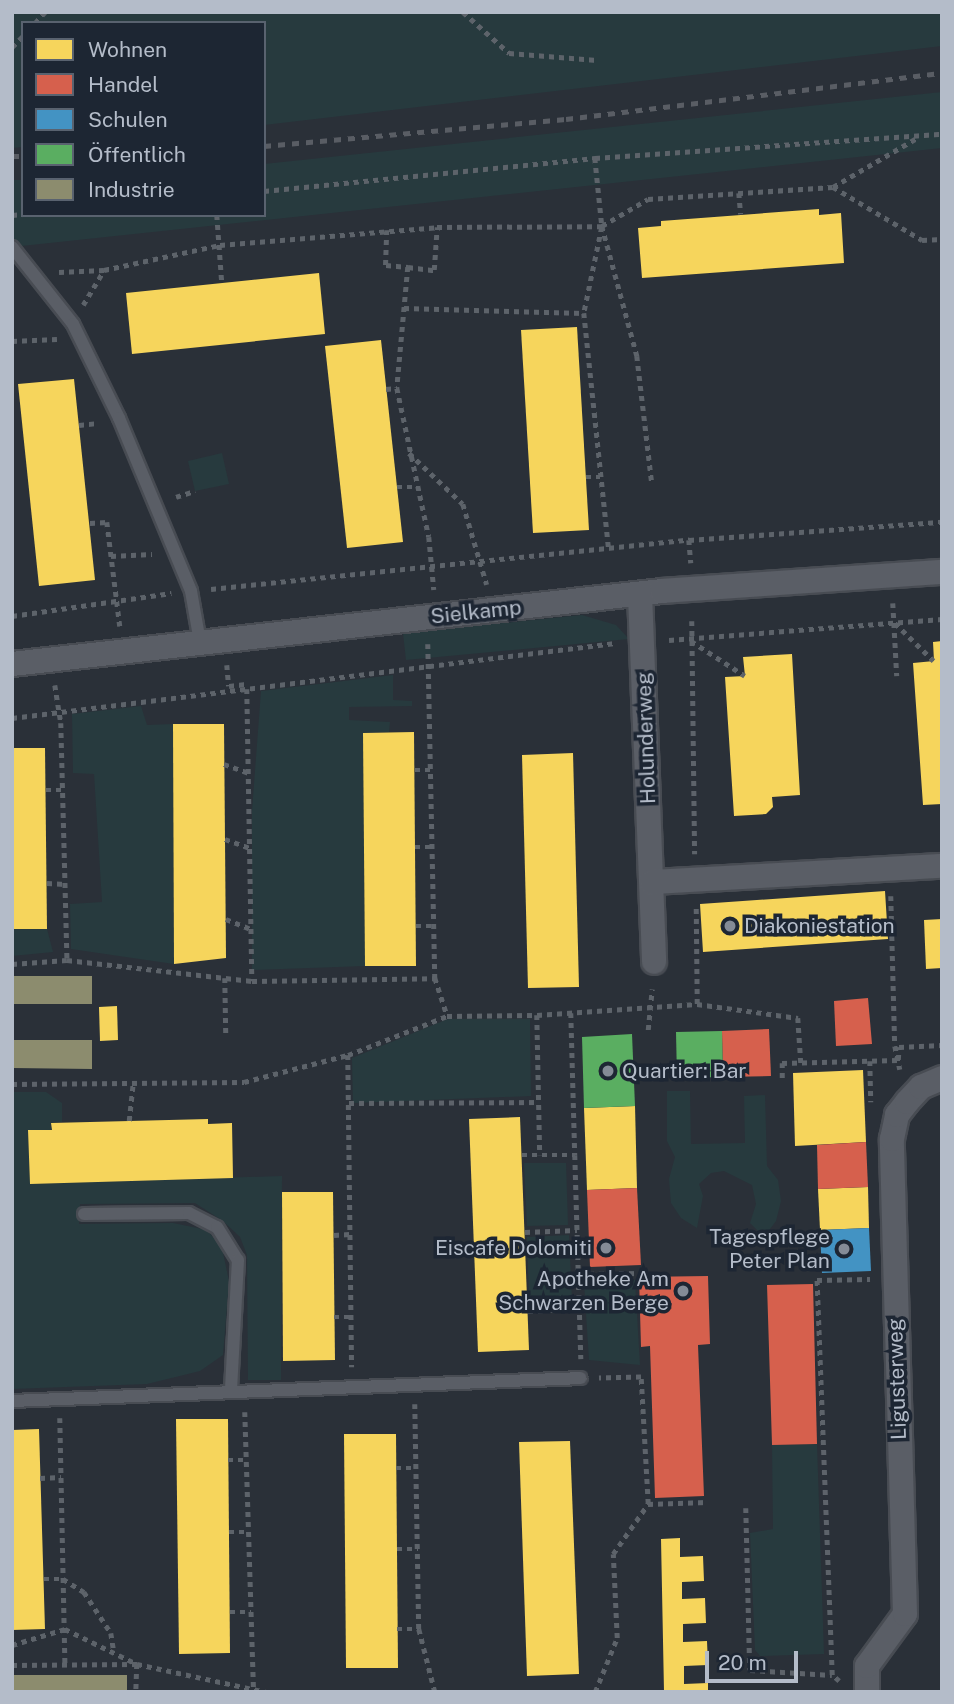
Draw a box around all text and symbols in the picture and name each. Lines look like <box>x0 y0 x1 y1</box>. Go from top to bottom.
legend <box>21 21 266 217</box>
text: Wohnen <box>88 37 167 62</box>
text: Handel <box>88 72 159 97</box>
text: Schulen <box>88 107 168 132</box>
text: Öffentlich <box>88 142 186 167</box>
text: Industrie <box>88 177 175 202</box>
street label: Sielkamp <box>429 595 523 629</box>
street label: Holunderweg <box>631 671 661 805</box>
place label: Diakoniestation <box>744 913 895 939</box>
marker: Diakoniestation <box>722 918 738 934</box>
place label: Quartier: Bar <box>622 1058 747 1084</box>
marker: Quartier: Bar <box>600 1063 616 1079</box>
place label: Tagespflege Peter Plan <box>709 1224 830 1274</box>
place label: Eiscafe Dolomiti <box>435 1235 592 1261</box>
marker: Eiscafe Dolomiti <box>598 1240 614 1256</box>
marker: Tagespflege Peter Plan <box>836 1241 852 1257</box>
place label: Apotheke Am Schwarzen Berge <box>498 1266 669 1316</box>
marker: Apotheke Am Schwarzen Berge <box>675 1283 691 1299</box>
street label: Ligusterweg <box>882 1318 912 1440</box>
scale bar <box>709 1638 802 1682</box>
text: 20 m <box>718 1650 767 1675</box>

